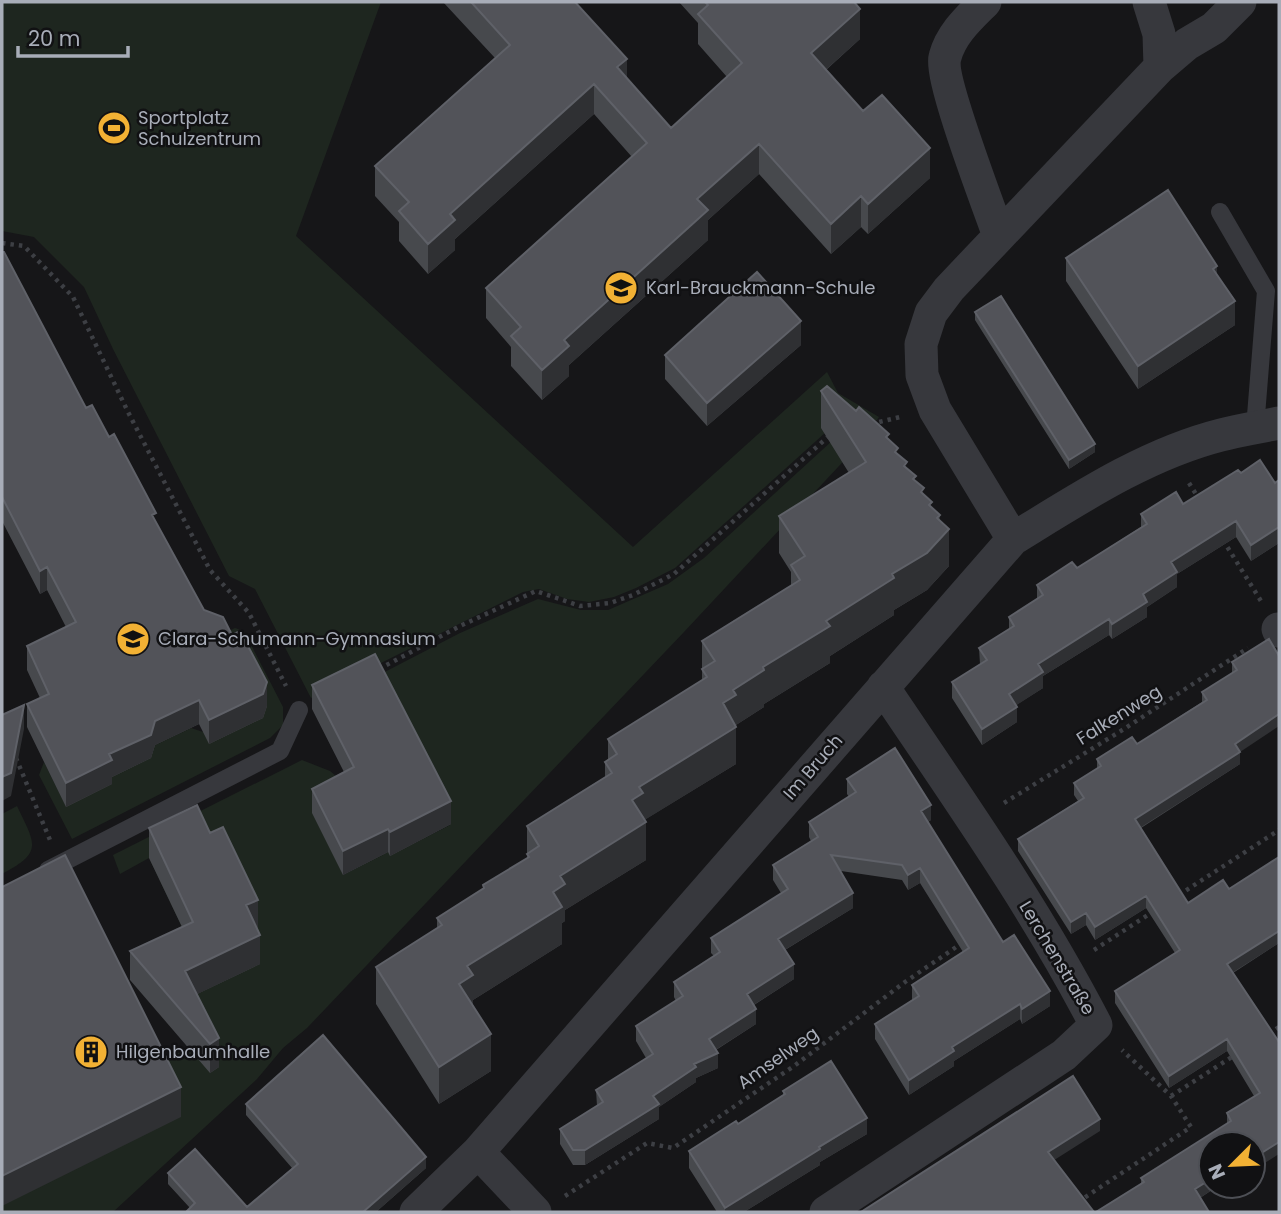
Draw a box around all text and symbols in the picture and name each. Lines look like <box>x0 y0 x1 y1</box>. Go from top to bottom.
scale bar <box>18 14 128 58</box>
text: 20 m <box>28 24 81 53</box>
place label: Sportplatz Schulzentrum <box>138 105 261 151</box>
sports icon: Sportplatz Schulzentrum <box>95 109 133 147</box>
school or university icon: Karl-Brauckmann-Schule <box>602 269 640 307</box>
place label: Karl-Brauckmann-Schule <box>646 275 875 300</box>
school or university icon: Clara-Schumann-Gymnasium <box>114 620 152 658</box>
place label: Clara-Schumann-Gymnasium <box>158 626 436 651</box>
street label: Falkenweg <box>1072 679 1166 751</box>
street label: Im Bruch <box>777 728 848 805</box>
street label: Lerchenstraße <box>1013 896 1101 1019</box>
street label: Amselweg <box>732 1020 823 1095</box>
building icon: Hilgenbaumhalle <box>72 1033 110 1071</box>
place label: Hilgenbaumhalle <box>116 1039 270 1064</box>
north arrow <box>1197 1130 1267 1200</box>
text: N <box>1202 1160 1232 1184</box>

